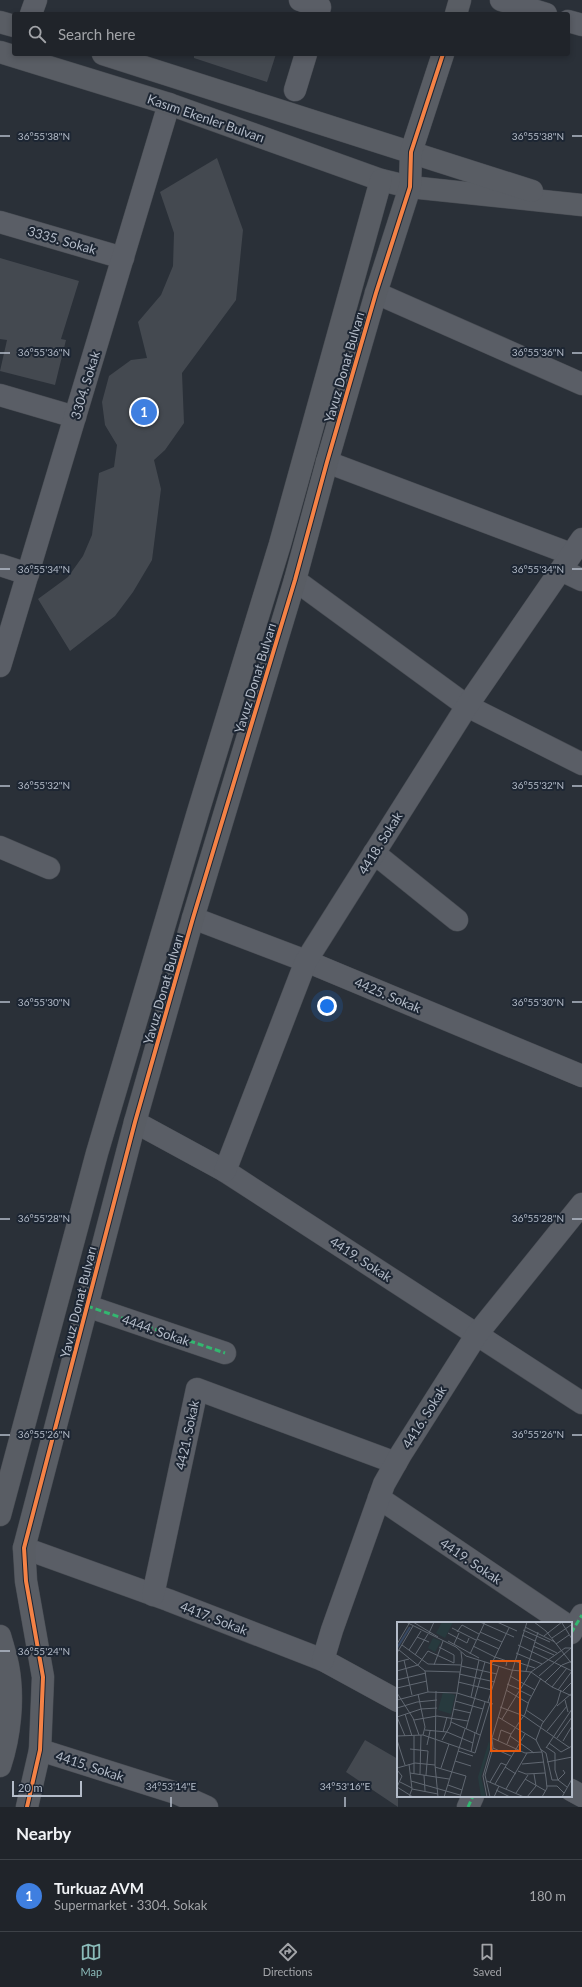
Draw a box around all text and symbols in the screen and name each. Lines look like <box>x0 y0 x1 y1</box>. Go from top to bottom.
search box <box>12 12 570 56</box>
icon: search <box>26 23 48 45</box>
text: Search here <box>58 25 135 43</box>
street label: Kasım Ekenler Bulvarı <box>145 90 267 146</box>
text: 36°55'38"N <box>18 130 70 142</box>
text: 36°55'38"N <box>512 130 564 142</box>
street label: 3335. Sokak <box>26 223 99 258</box>
street label: Yavuz Donat Bulvarı <box>321 310 367 424</box>
text: 36°55'36"N <box>18 346 70 358</box>
text: 36°55'36"N <box>512 346 564 358</box>
street label: 3304. Sokak <box>67 349 103 421</box>
pin: 1 <box>131 397 157 427</box>
text: 36°55'34"N <box>18 563 70 575</box>
text: 36°55'34"N <box>512 563 564 575</box>
street label: Yavuz Donat Bulvarı <box>231 621 279 735</box>
text: 36°55'32"N <box>18 779 70 791</box>
text: 36°55'32"N <box>512 779 564 791</box>
street label: 4418. Sokak <box>355 808 406 877</box>
street label: Yavuz Donat Bulvarı <box>140 932 186 1046</box>
street label: 4425. Sokak <box>352 974 424 1016</box>
text: 36°55'30"N <box>18 996 70 1008</box>
your location <box>317 996 337 1016</box>
text: 36°55'30"N <box>512 996 564 1008</box>
text: 36°55'28"N <box>18 1212 70 1224</box>
text: 36°55'28"N <box>512 1212 564 1224</box>
street label: 4419. Sokak <box>327 1233 395 1285</box>
street label: Yavuz Donat Bulvarı <box>56 1245 100 1359</box>
street label: 4444. Sokak <box>120 1311 192 1349</box>
street label: 4416. Sokak <box>399 1382 450 1451</box>
street label: 4421. Sokak <box>172 1398 202 1471</box>
text: 36°55'26"N <box>18 1428 70 1440</box>
text: 36°55'26"N <box>512 1428 564 1440</box>
street label: 4419. Sokak <box>437 1535 505 1588</box>
street label: 4417. Sokak <box>178 1598 250 1638</box>
inset map <box>397 1622 572 1797</box>
text: 36°55'24"N <box>18 1645 70 1657</box>
street label: 4415. Sokak <box>54 1747 126 1785</box>
scale bar <box>12 1779 82 1798</box>
text: 34°53'14"E <box>146 1780 196 1792</box>
text: 34°53'16"E <box>320 1780 370 1792</box>
text: 20 m <box>18 1781 43 1794</box>
text: Nearby <box>16 1823 71 1844</box>
text: Turkuaz AVM <box>54 1879 144 1897</box>
text: 1 <box>25 1888 33 1904</box>
text: 180 m <box>529 1888 566 1904</box>
text: Supermarket · 3304. Sokak <box>54 1897 207 1913</box>
tab: Map <box>80 1941 102 1978</box>
tab: Directions <box>263 1941 312 1978</box>
tab: Saved <box>473 1941 502 1978</box>

